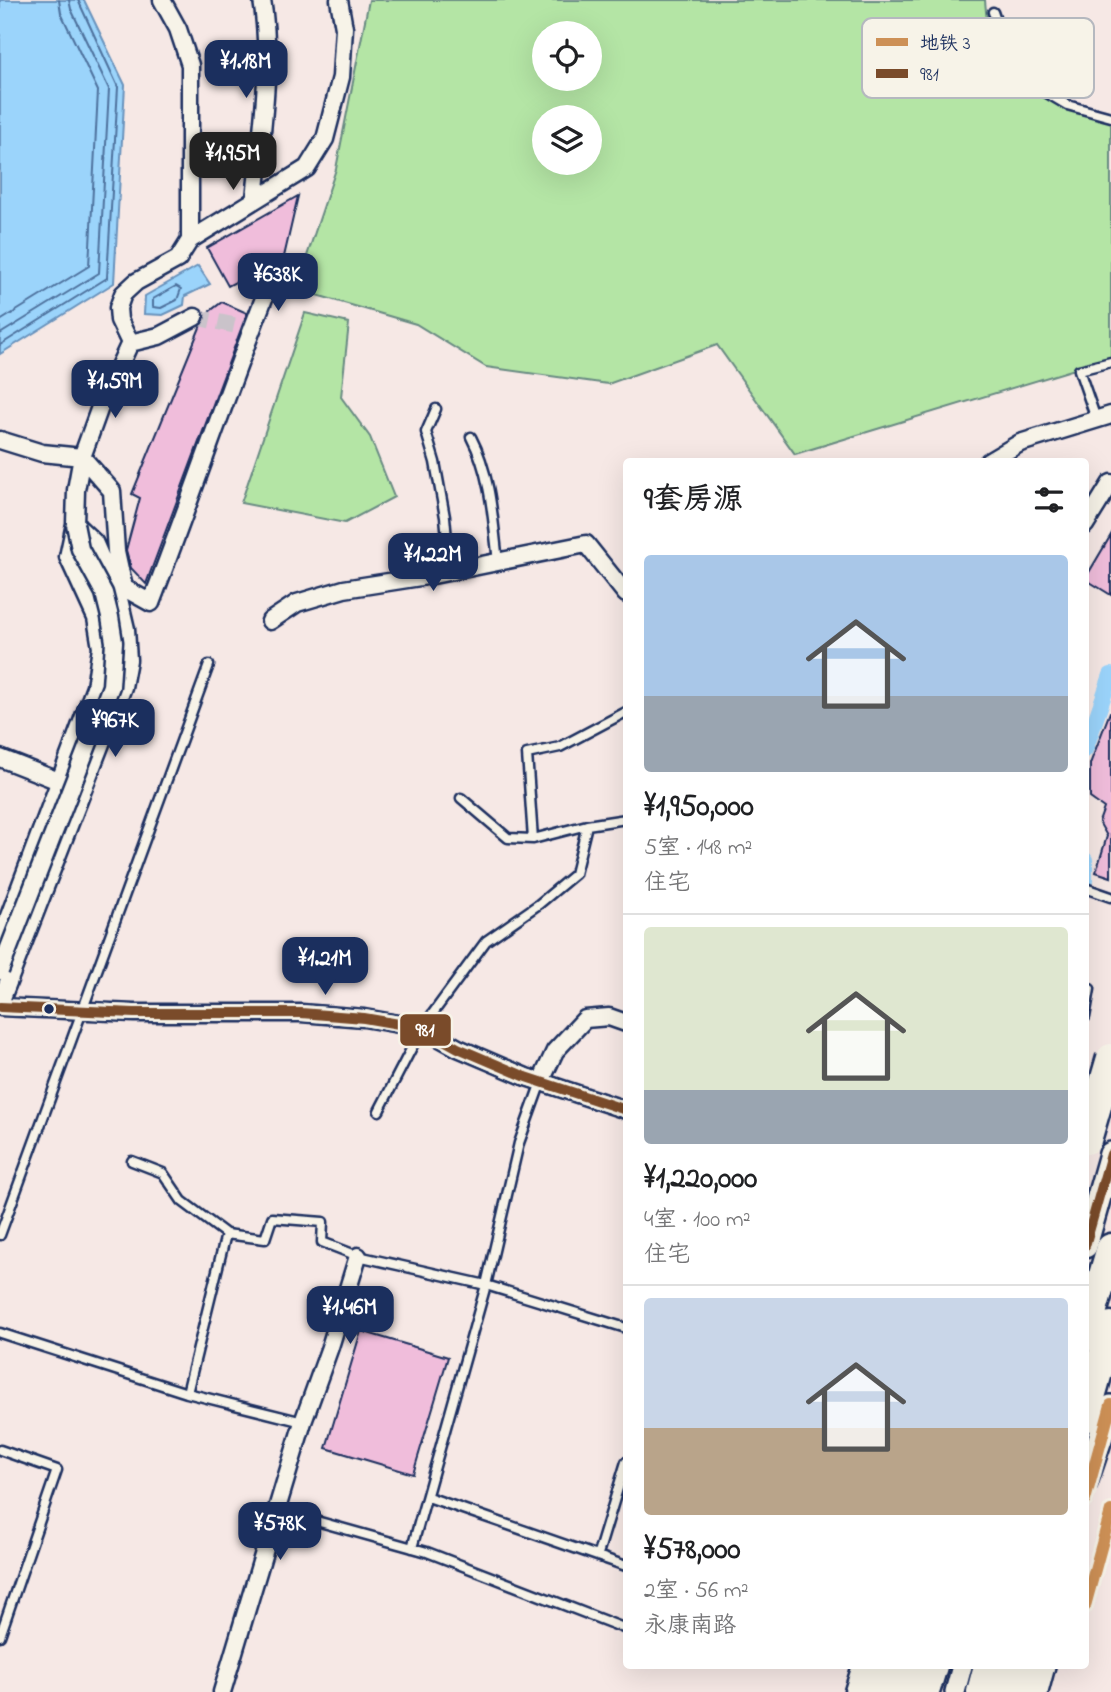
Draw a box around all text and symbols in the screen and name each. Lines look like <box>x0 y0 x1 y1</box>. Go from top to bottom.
legend <box>862 18 1094 98</box>
map controls <box>532 21 602 175</box>
button: locate <box>532 21 602 91</box>
text: 地铁 3 <box>920 31 971 58</box>
pin: ¥1.18M <box>189 41 303 100</box>
text: ¥1.18M <box>221 46 271 79</box>
text: 981 <box>920 62 939 89</box>
button: layers <box>532 105 602 175</box>
pin: ¥1.95M <box>176 132 290 192</box>
text: ¥1.95M <box>205 138 261 171</box>
pin: ¥638K <box>229 254 327 313</box>
text: ¥638K <box>254 259 302 292</box>
pin: ¥1.59M <box>58 360 172 420</box>
text: ¥1.59M <box>87 366 143 399</box>
text: 9套房源 <box>644 479 743 523</box>
icon: filters <box>1030 481 1068 519</box>
pin: ¥1.22M <box>376 534 490 593</box>
text: ¥1.22M <box>404 539 462 572</box>
icon: home <box>793 601 919 727</box>
pin: ¥967K <box>66 700 164 759</box>
text: ¥967K <box>92 705 138 738</box>
text: ¥1,950,000 <box>644 786 754 830</box>
text: 5室 · 148 m² <box>644 832 752 865</box>
text: 住宅 <box>644 867 690 900</box>
pin: ¥1.21M <box>268 937 382 997</box>
text: ¥1.21M <box>298 943 352 976</box>
icon: home <box>793 973 919 1099</box>
unlabelled marker <box>42 1002 56 1016</box>
line badge: 981 <box>399 1013 452 1047</box>
text: 981 <box>415 1018 434 1045</box>
text: ¥1,220,000 <box>644 1158 757 1202</box>
text: 4室 · 100 m² <box>644 1204 751 1237</box>
text: 住宅 <box>644 1239 690 1272</box>
pin: ¥1.46M <box>293 1286 407 1346</box>
text: ¥1.46M <box>323 1292 377 1325</box>
icon: home <box>793 1344 919 1470</box>
pin: ¥578K <box>231 1502 329 1562</box>
text: ¥578K <box>254 1508 306 1541</box>
text: ¥578,000 <box>644 1529 741 1573</box>
text: 2室 · 56 m² <box>644 1575 749 1608</box>
text: 永康南路 <box>644 1610 736 1643</box>

